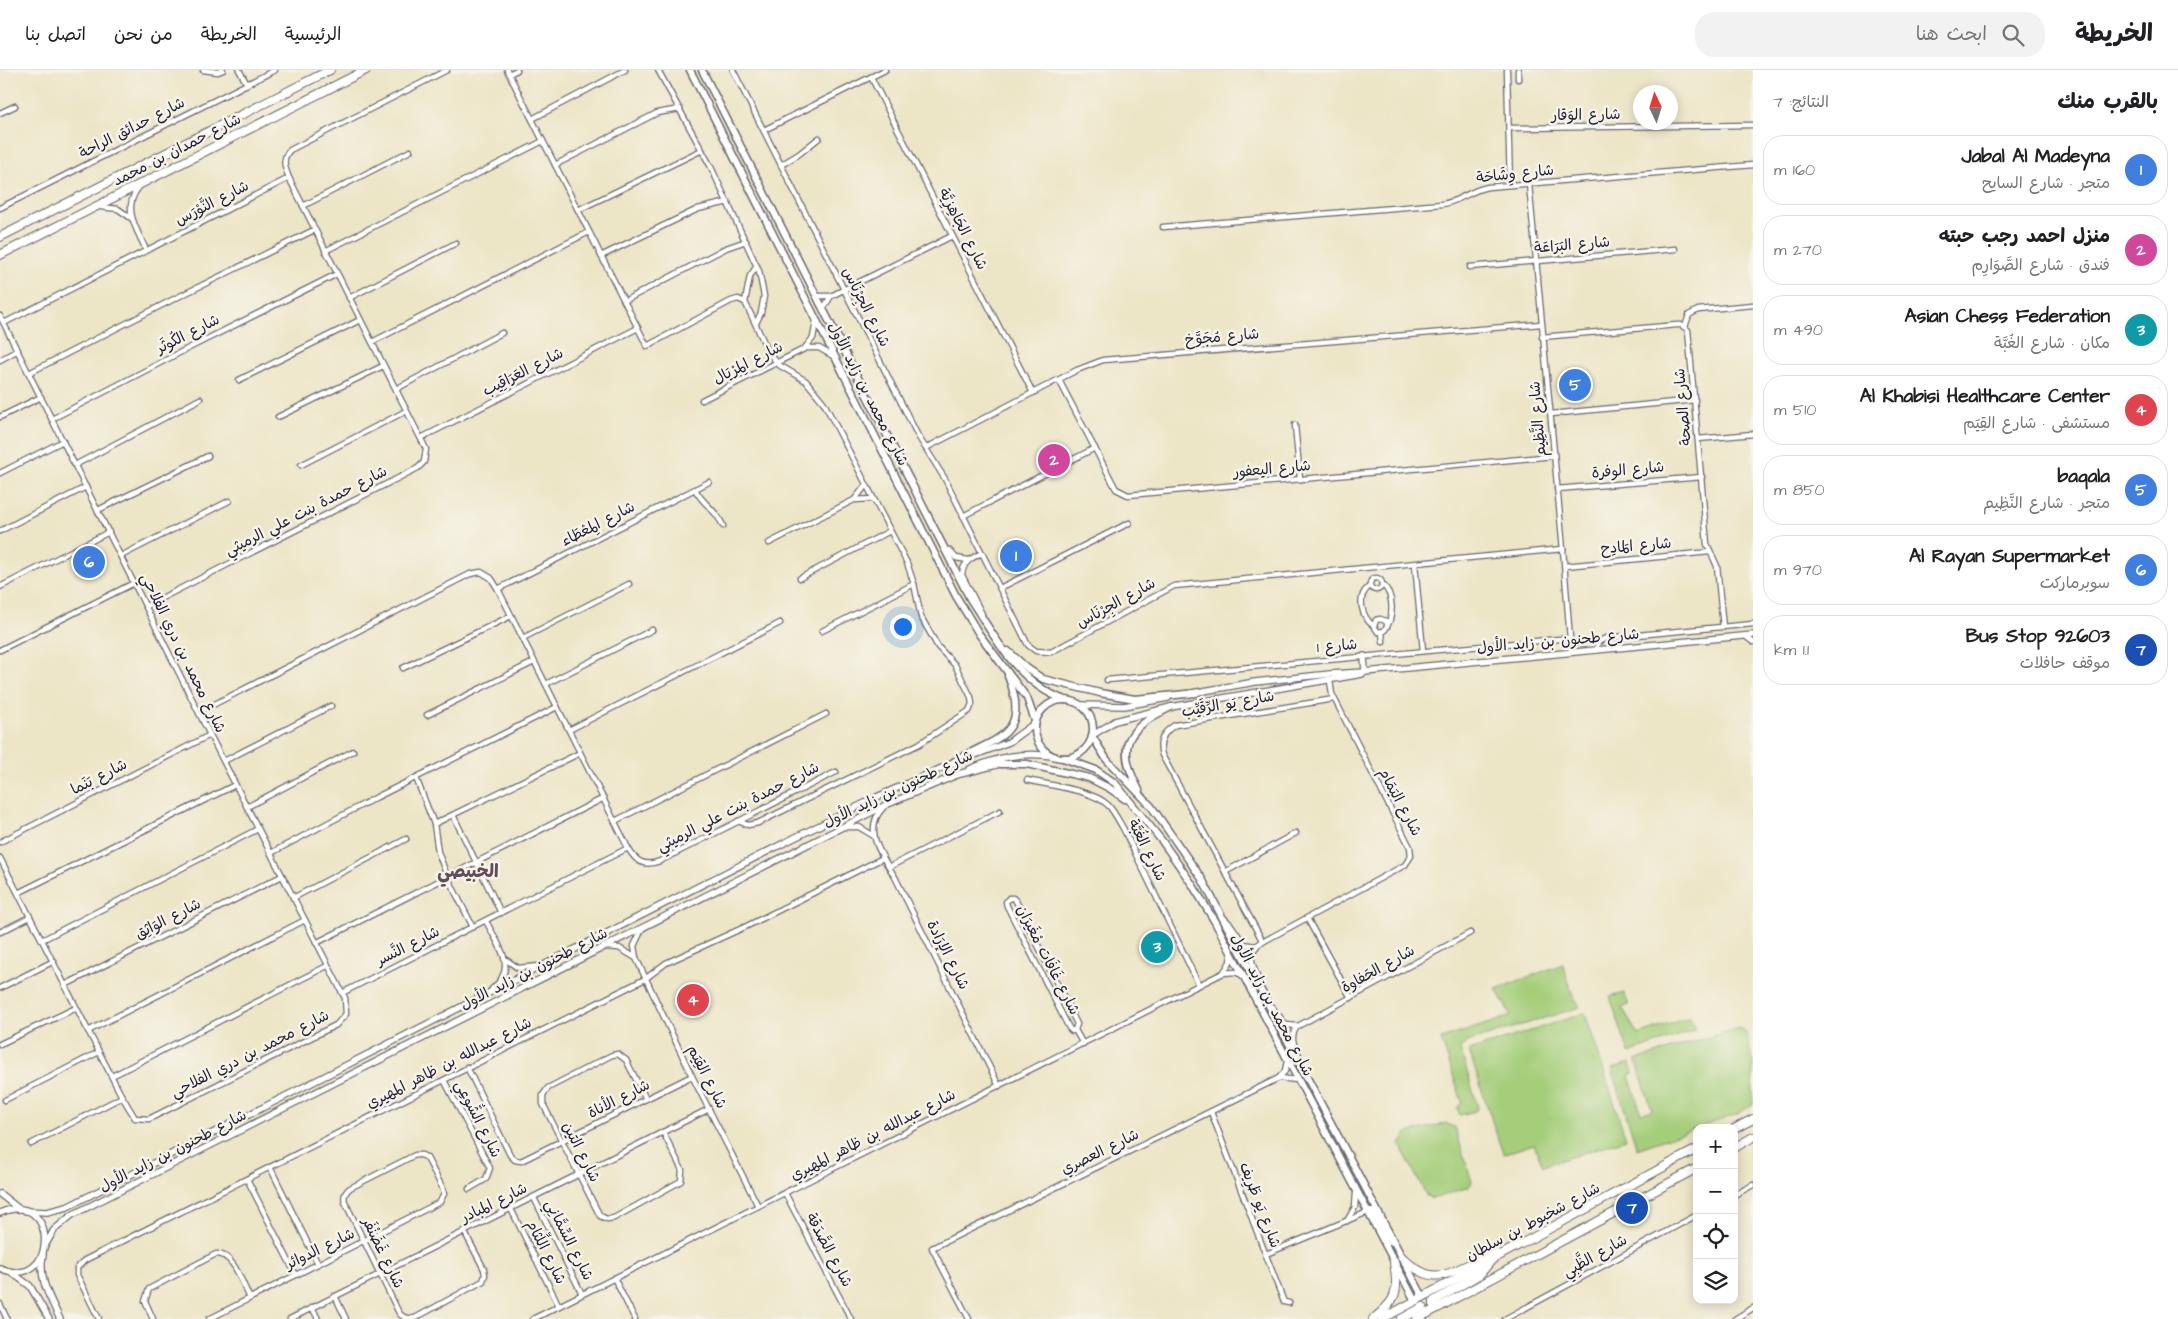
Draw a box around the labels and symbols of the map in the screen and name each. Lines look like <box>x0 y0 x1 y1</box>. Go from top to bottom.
north arrow <box>1633 85 1678 130</box>
street label: شارع حدائق الراحة <box>75 92 189 164</box>
street label: شارع الوَقار <box>1550 104 1621 126</box>
street label: شارع حمدان بن محمد <box>109 109 245 191</box>
street label: شارع وِشَاحَة <box>1475 159 1555 189</box>
street label: شارع النَّوْرَس <box>171 175 253 231</box>
street label: شارع الجَاهِزِيَّة <box>933 184 993 274</box>
street label: شارع البَرَاعَة <box>1533 231 1611 259</box>
street label: شارع الجِرْنَاس <box>836 263 895 351</box>
street label: شارع الكُوثَر <box>151 309 223 360</box>
street label: شارع محمد بن زايد الأول <box>823 318 913 470</box>
street label: شارع مُجَوَّخ <box>1184 323 1260 351</box>
street label: شارع المِرْيَال <box>709 336 787 390</box>
street label: شارع العَرَاقِيب <box>479 343 567 401</box>
pin: 5 <box>1559 366 1591 404</box>
street label: شارع الصحة <box>1669 368 1697 446</box>
street label: شارع النَّظِيم <box>1524 380 1552 458</box>
pin: 2 <box>1038 441 1070 479</box>
street label: شارع اليعفور <box>1231 455 1312 483</box>
street label: شارع الوفرة <box>1591 456 1665 484</box>
street label: شارع حمدة بنت علي الرميثي <box>221 461 392 563</box>
street label: شارع المِعْطَاء <box>557 496 639 552</box>
street label: شارع المَادِح <box>1600 532 1672 560</box>
pin: 1 <box>1000 537 1032 575</box>
pin: 6 <box>73 543 105 581</box>
street label: شارع محمد بن دري الفلاحي <box>133 570 231 737</box>
street label: شارع الجِرْنَاس <box>1073 573 1160 634</box>
your location <box>890 614 916 640</box>
street label: شارع طحنون بن زايد الأول <box>1476 623 1640 659</box>
street label: شارع 1 <box>1316 634 1358 658</box>
street label: شارع يَو الرِّقَيِّب <box>1180 686 1276 722</box>
street label: شارع طحنون بن زايد الأول <box>820 745 976 833</box>
street label: شارع بَنَما <box>67 754 131 800</box>
street label: شارع حمدة بنت علي الرميثي <box>653 757 824 859</box>
street label: شارع اليَمَام <box>1372 764 1427 840</box>
street label: شارع الغُبَّة <box>1123 815 1171 885</box>
district label: الخبيصي <box>437 859 499 887</box>
street label: شارع الوَاثِق <box>131 893 205 945</box>
street label: شارع غَافَات مْغَيرَان <box>1011 901 1085 1019</box>
street label: شارع الإرَادة <box>922 917 974 993</box>
street label: شارع النَّسر <box>371 921 443 972</box>
street label: شارع طحنون بن زايد الأول <box>457 923 611 1015</box>
pin: 3 <box>1141 928 1173 966</box>
street label: شارع محمد بن زايد الأول <box>1225 930 1319 1080</box>
street label: شارع الحَفاوة <box>1337 940 1419 998</box>
pin: 4 <box>677 981 709 1019</box>
street label: شارع محمد بن دري الفلاحي <box>167 1005 334 1105</box>
street label: شارع عبدالله بن ظاهر المهيري <box>363 1012 535 1114</box>
street label: شارع القِيَم <box>681 1042 732 1113</box>
street label: شارع الأناة <box>584 1074 654 1124</box>
street label: شارع الشُّوعِي <box>448 1075 509 1162</box>
street label: شارع عبدالله بن ظاهر المهيري <box>787 1084 959 1186</box>
street label: شارع طحنون بن زايد الأول <box>96 1105 250 1197</box>
street label: شارع التين <box>557 1118 605 1186</box>
street label: شارع العصري <box>1057 1124 1143 1180</box>
street label: شارع يَو طَرِيف <box>1234 1159 1286 1251</box>
street label: شارع المبادر <box>456 1178 531 1229</box>
street label: شارع شخبوط بن سلطان <box>1462 1178 1604 1266</box>
pin: 7 <box>1616 1189 1648 1227</box>
street label: شارع السِّمَّانِي <box>538 1196 598 1285</box>
street label: شارع الصَّدَقة <box>801 1209 857 1291</box>
street label: شارع غَضَنْفَر <box>356 1212 409 1292</box>
street label: شارع اللِّثام <box>520 1215 573 1288</box>
street label: شارع الدوائر <box>280 1223 358 1276</box>
street label: شارع الظَّبِي <box>1558 1228 1632 1284</box>

